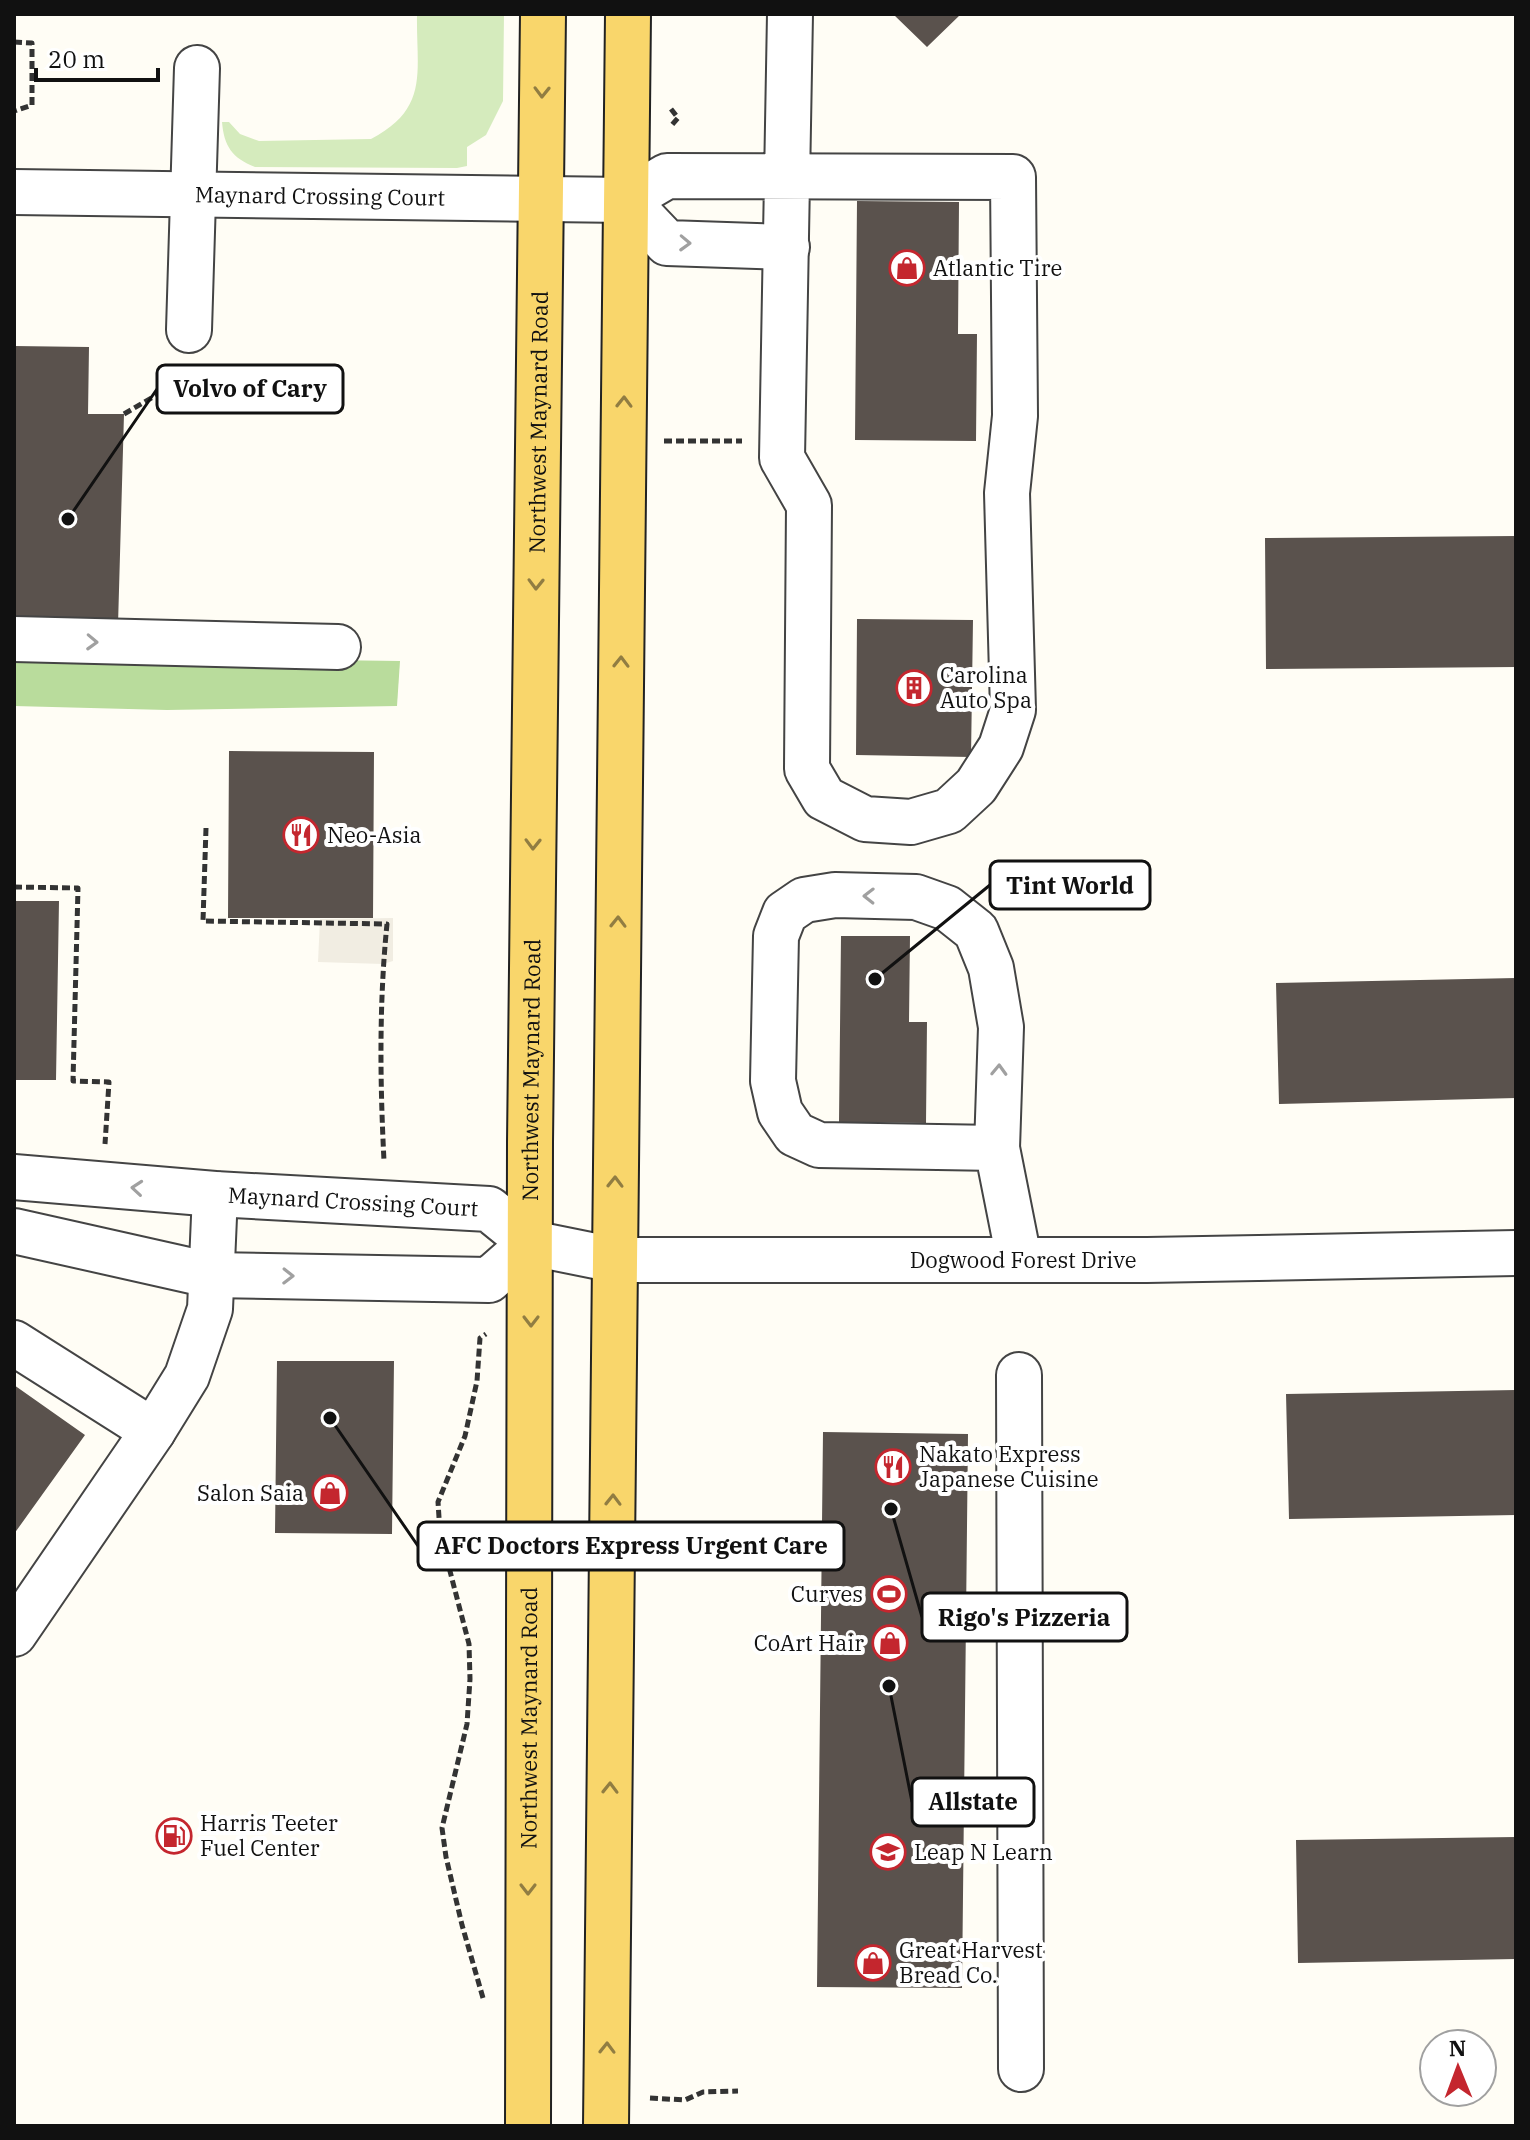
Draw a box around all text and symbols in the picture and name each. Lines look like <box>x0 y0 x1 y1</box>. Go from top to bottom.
scale bar <box>36 32 158 82</box>
text: 20 m <box>48 43 105 75</box>
one-way arrow <box>534 86 551 99</box>
street label: Maynard Crossing Court <box>195 179 446 212</box>
one-way arrow <box>679 235 692 252</box>
shop icon: Atlantic Tire <box>888 249 926 287</box>
place label: Atlantic Tire <box>933 253 1062 282</box>
street label: Northwest Maynard Road <box>522 291 554 553</box>
callout: Volvo of Cary <box>157 365 343 413</box>
text: Volvo of Cary <box>173 372 327 404</box>
one-way arrow <box>615 395 633 408</box>
one-way arrow <box>528 578 545 591</box>
one-way arrow <box>86 633 99 650</box>
one-way arrow <box>612 655 630 668</box>
place label: Carolina Auto Spa <box>940 660 1032 714</box>
building icon: Carolina Auto Spa <box>895 669 933 707</box>
restaurant icon: Neo-Asia <box>282 816 320 854</box>
place label: Neo-Asia <box>327 820 422 849</box>
one-way arrow <box>524 838 542 851</box>
callout: Tint World <box>990 861 1150 909</box>
text: Tint World <box>1006 869 1134 901</box>
one-way arrow <box>862 887 875 904</box>
one-way arrow <box>609 915 627 928</box>
street label: Northwest Maynard Road <box>515 939 546 1201</box>
one-way arrow <box>991 1063 1008 1076</box>
one-way arrow <box>606 1175 624 1188</box>
one-way arrow <box>130 1179 143 1196</box>
street label: Maynard Crossing Court <box>227 1180 479 1222</box>
street label: Dogwood Forest Drive <box>910 1245 1136 1274</box>
one-way arrow <box>282 1268 295 1285</box>
one-way arrow <box>522 1315 540 1328</box>
place label: Nakato Express Japanese Cuisine <box>919 1439 1099 1493</box>
restaurant icon: Nakato Express Japanese Cuisine <box>874 1448 912 1486</box>
shop icon: Salon Saia <box>311 1474 349 1512</box>
place label: Salon Saia <box>197 1478 304 1507</box>
one-way arrow <box>604 1493 622 1506</box>
callout: AFC Doctors Express Urgent Care <box>418 1522 844 1570</box>
text: AFC Doctors Express Urgent Care <box>434 1529 828 1561</box>
sports icon: Curves <box>870 1575 908 1613</box>
place label: Curves <box>791 1579 863 1608</box>
street label: Northwest Maynard Road <box>514 1587 543 1849</box>
callout: Rigo's Pizzeria <box>922 1593 1127 1641</box>
text: Rigo's Pizzeria <box>938 1601 1111 1633</box>
shop icon: CoArt Hair <box>871 1624 909 1662</box>
place label: CoArt Hair <box>754 1628 864 1657</box>
callout: Allstate <box>912 1778 1034 1826</box>
one-way arrow <box>601 1781 619 1794</box>
text: Allstate <box>928 1785 1018 1817</box>
place label: Harris Teeter Fuel Center <box>200 1808 338 1862</box>
fuel station icon: Harris Teeter Fuel Center <box>155 1817 193 1855</box>
school or university icon: Leap N Learn <box>869 1833 907 1871</box>
place label: Leap N Learn <box>914 1837 1053 1866</box>
one-way arrow <box>519 1883 537 1896</box>
place label: Great Harvest Bread Co. <box>899 1935 1043 1989</box>
shop icon: Great Harvest Bread Co. <box>854 1944 892 1982</box>
north arrow <box>1418 2028 1498 2108</box>
text: N <box>1449 2033 1467 2062</box>
one-way arrow <box>598 2041 616 2054</box>

